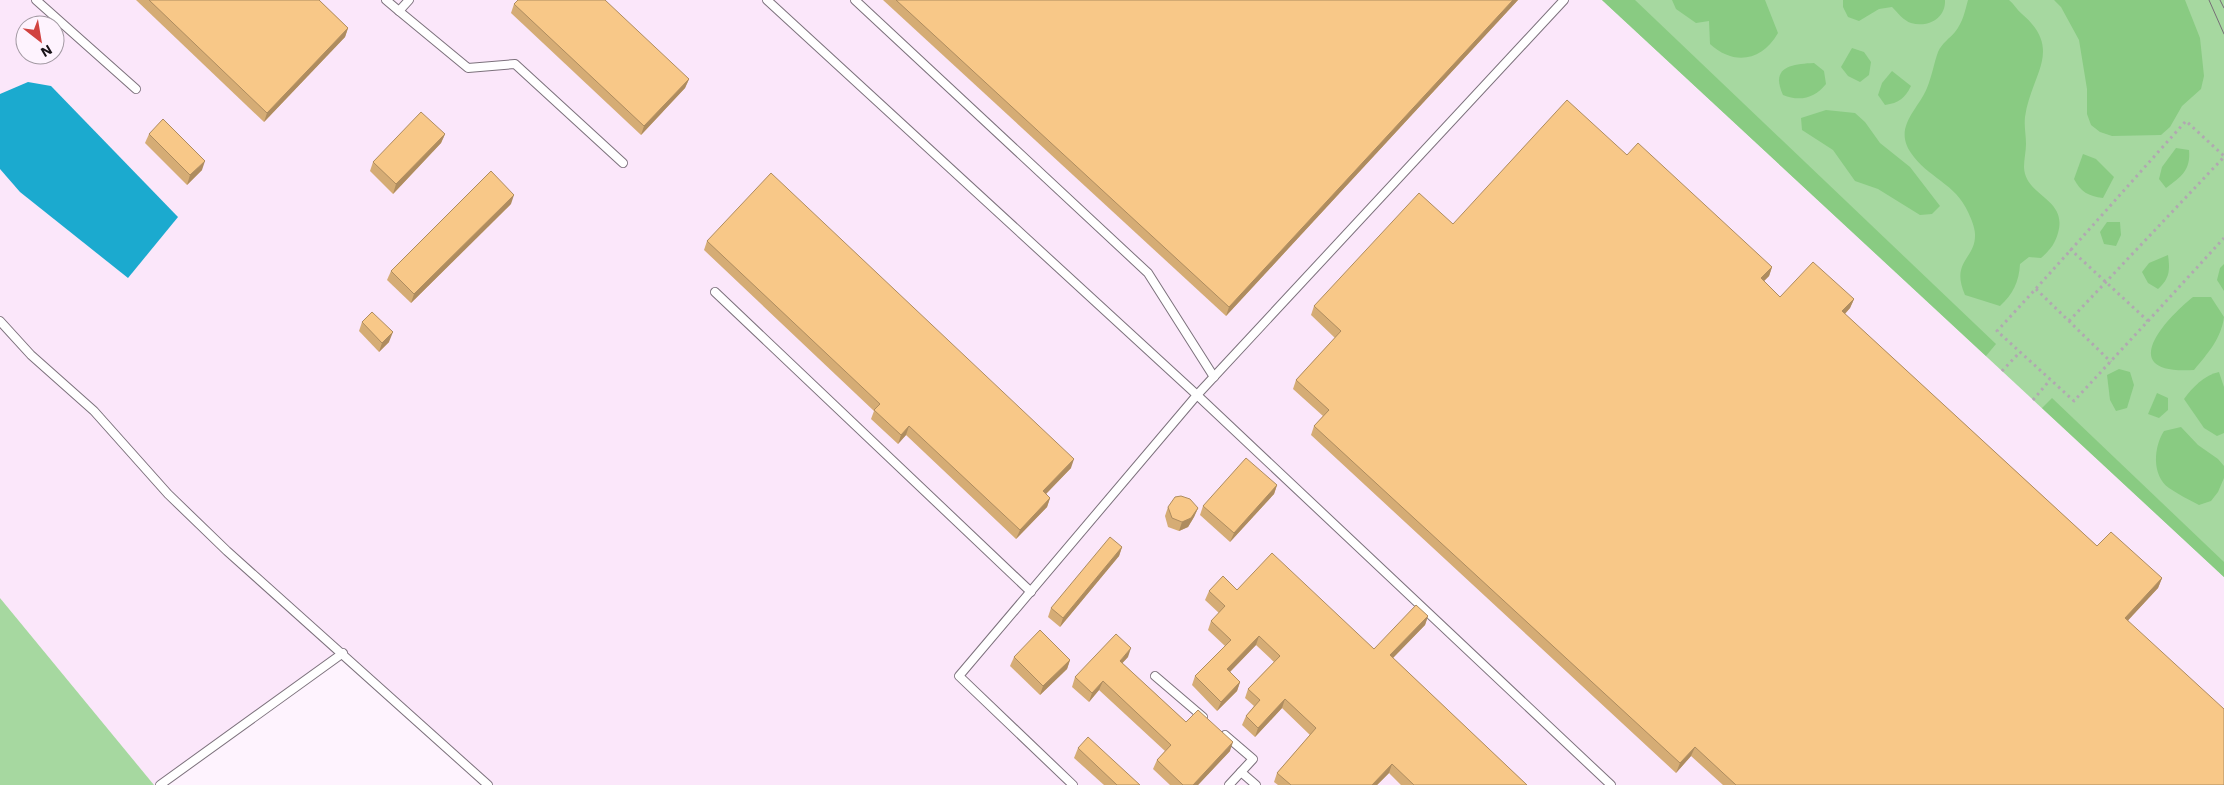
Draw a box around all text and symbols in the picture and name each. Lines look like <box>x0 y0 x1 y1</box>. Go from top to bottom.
north arrow <box>15 15 65 65</box>
text: N <box>38 42 55 61</box>

